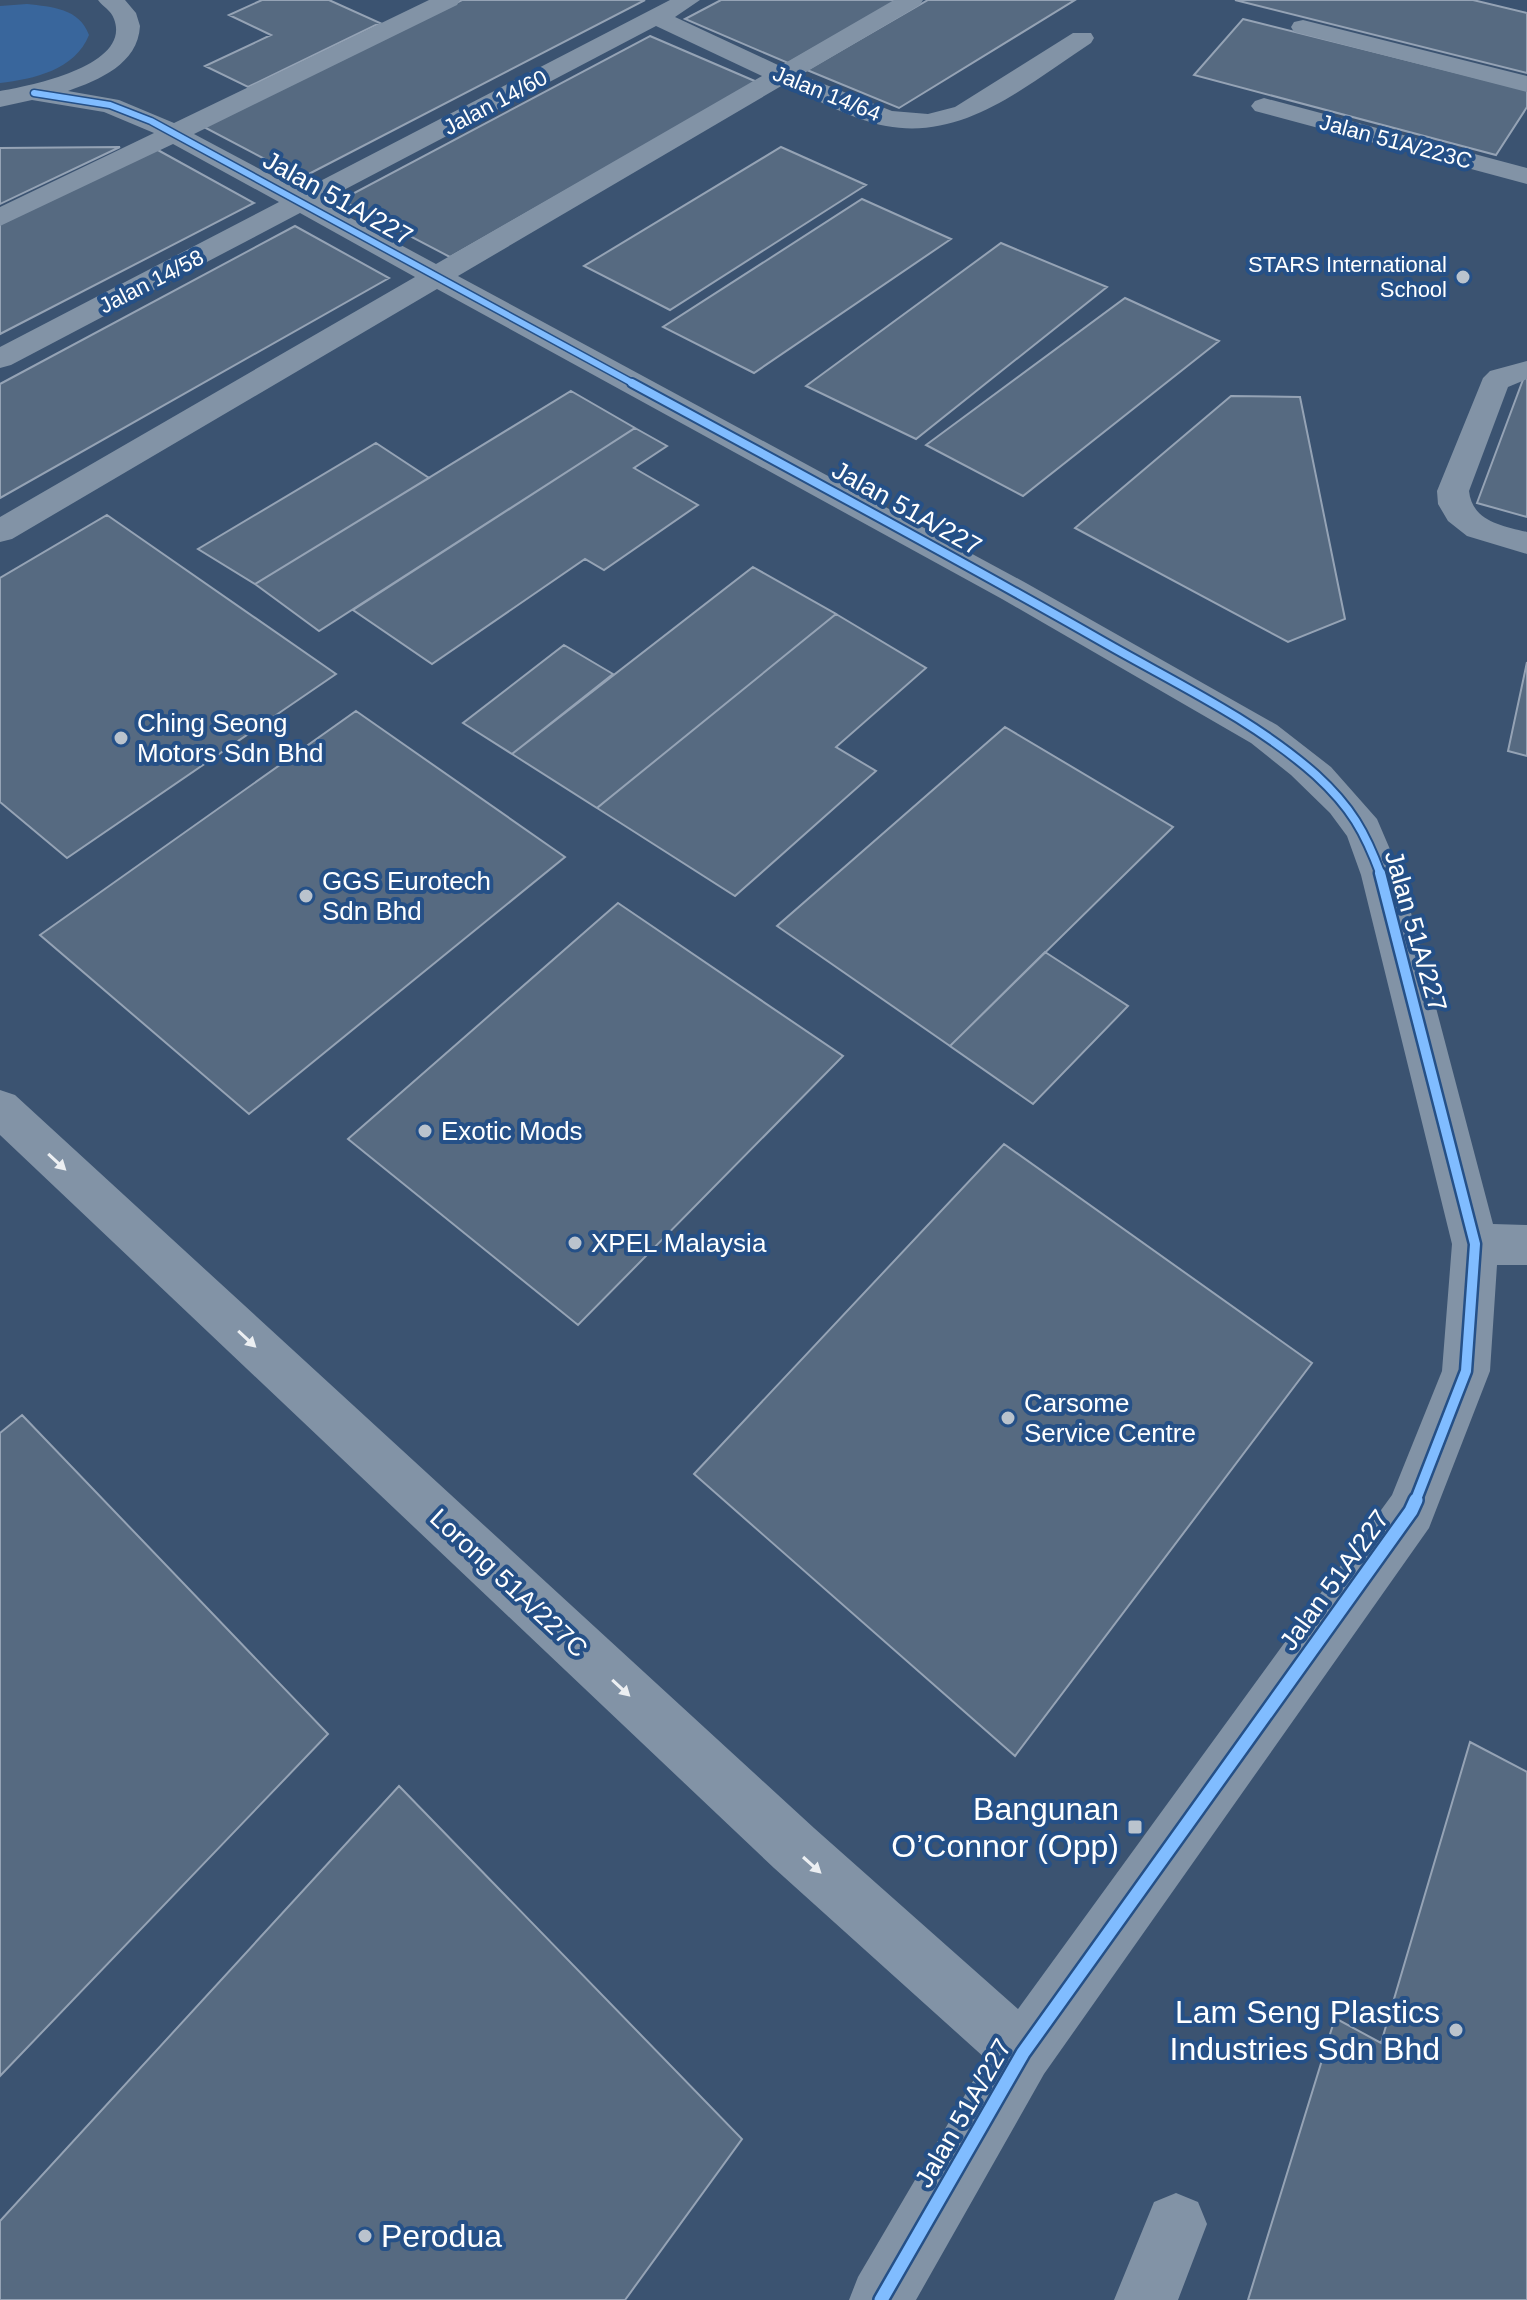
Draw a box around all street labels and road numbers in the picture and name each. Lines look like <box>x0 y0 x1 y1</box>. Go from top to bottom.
street label: Jalan 14/64 <box>769 61 884 126</box>
street label: Jalan 14/60 <box>439 65 551 140</box>
street label: Jalan 51A/223C <box>1317 109 1475 174</box>
street label: Jalan 51A/227 <box>258 145 418 251</box>
street label: Jalan 14/58 <box>95 244 208 318</box>
street label: Jalan 51A/227 <box>827 455 987 561</box>
street label: Jalan 51A/227 <box>1379 847 1453 1015</box>
street label: Lorong 51A/227C <box>424 1503 594 1663</box>
street label: Jalan 51A/227 <box>1273 1504 1395 1656</box>
street label: Jalan 51A/227 <box>908 2034 1018 2192</box>

